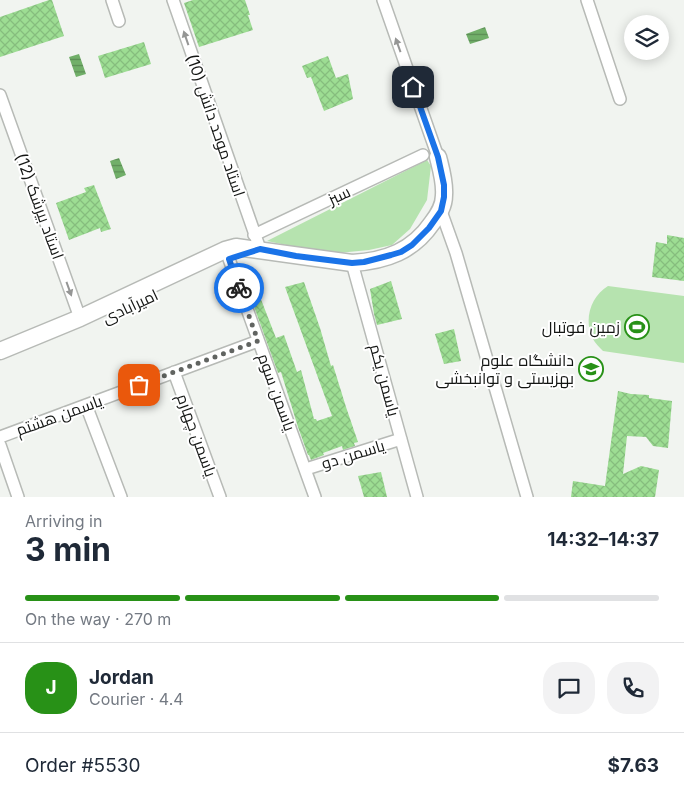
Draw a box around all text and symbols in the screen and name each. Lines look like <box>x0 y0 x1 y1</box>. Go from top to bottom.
map controls <box>624 15 669 60</box>
button: layers <box>624 15 669 60</box>
one-way arrow <box>182 30 190 45</box>
one-way arrow <box>394 37 402 52</box>
street label: استاد موحد دانش (10) <box>181 51 250 199</box>
pin <box>392 66 434 108</box>
icon: home <box>399 73 427 101</box>
street label: استاد بیرشک (12) <box>11 150 69 262</box>
street label: سبز <box>324 181 354 209</box>
courier <box>214 263 264 313</box>
icon: bike <box>225 274 253 302</box>
one-way arrow <box>65 282 73 297</box>
street label: امیرآبادی <box>99 284 162 329</box>
sports icon: زمین فوتبال <box>624 314 650 340</box>
place label: زمین فوتبال <box>542 317 620 338</box>
street label: یاسمن یکم <box>364 342 404 420</box>
street label: یاسمن سوم <box>252 350 301 435</box>
place label: دانشگاه علوم بهزیستی و توانبخشی <box>435 350 574 389</box>
school or university icon: دانشگاه علوم بهزیستی و توانبخشی <box>578 356 604 382</box>
pin <box>118 364 160 406</box>
icon: bag <box>125 371 153 399</box>
street label: یاسمن هشتم <box>13 390 106 442</box>
street label: یاسمن چهارم <box>171 391 222 481</box>
street label: یاسمن دو <box>319 435 388 474</box>
text: Arriving in <box>25 511 102 531</box>
text: 14:32–14:37 <box>547 528 659 551</box>
text: 3 min <box>25 530 111 569</box>
text: On the way · 270 m <box>25 609 171 629</box>
button: chat <box>543 662 595 714</box>
button: phone <box>607 662 659 714</box>
text: Jordan <box>89 666 154 689</box>
text: J <box>45 676 57 699</box>
text: Courier · 4.4 <box>89 689 184 709</box>
text: Order #5530 <box>25 754 140 777</box>
text: $7.63 <box>607 754 659 777</box>

